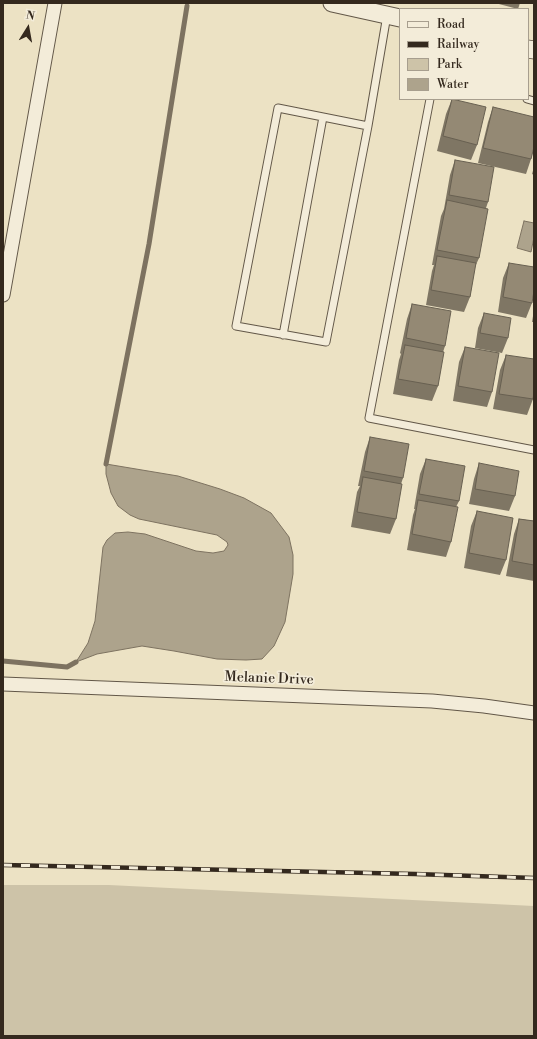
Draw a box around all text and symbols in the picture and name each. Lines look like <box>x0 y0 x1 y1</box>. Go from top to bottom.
north arrow <box>8 8 48 48</box>
legend <box>399 8 529 100</box>
text: N <box>25 9 36 24</box>
text: Road <box>437 17 465 32</box>
text: Railway <box>437 37 479 52</box>
text: Park <box>437 57 462 72</box>
text: Water <box>437 77 469 92</box>
street label: Melanie Drive <box>224 669 314 689</box>

